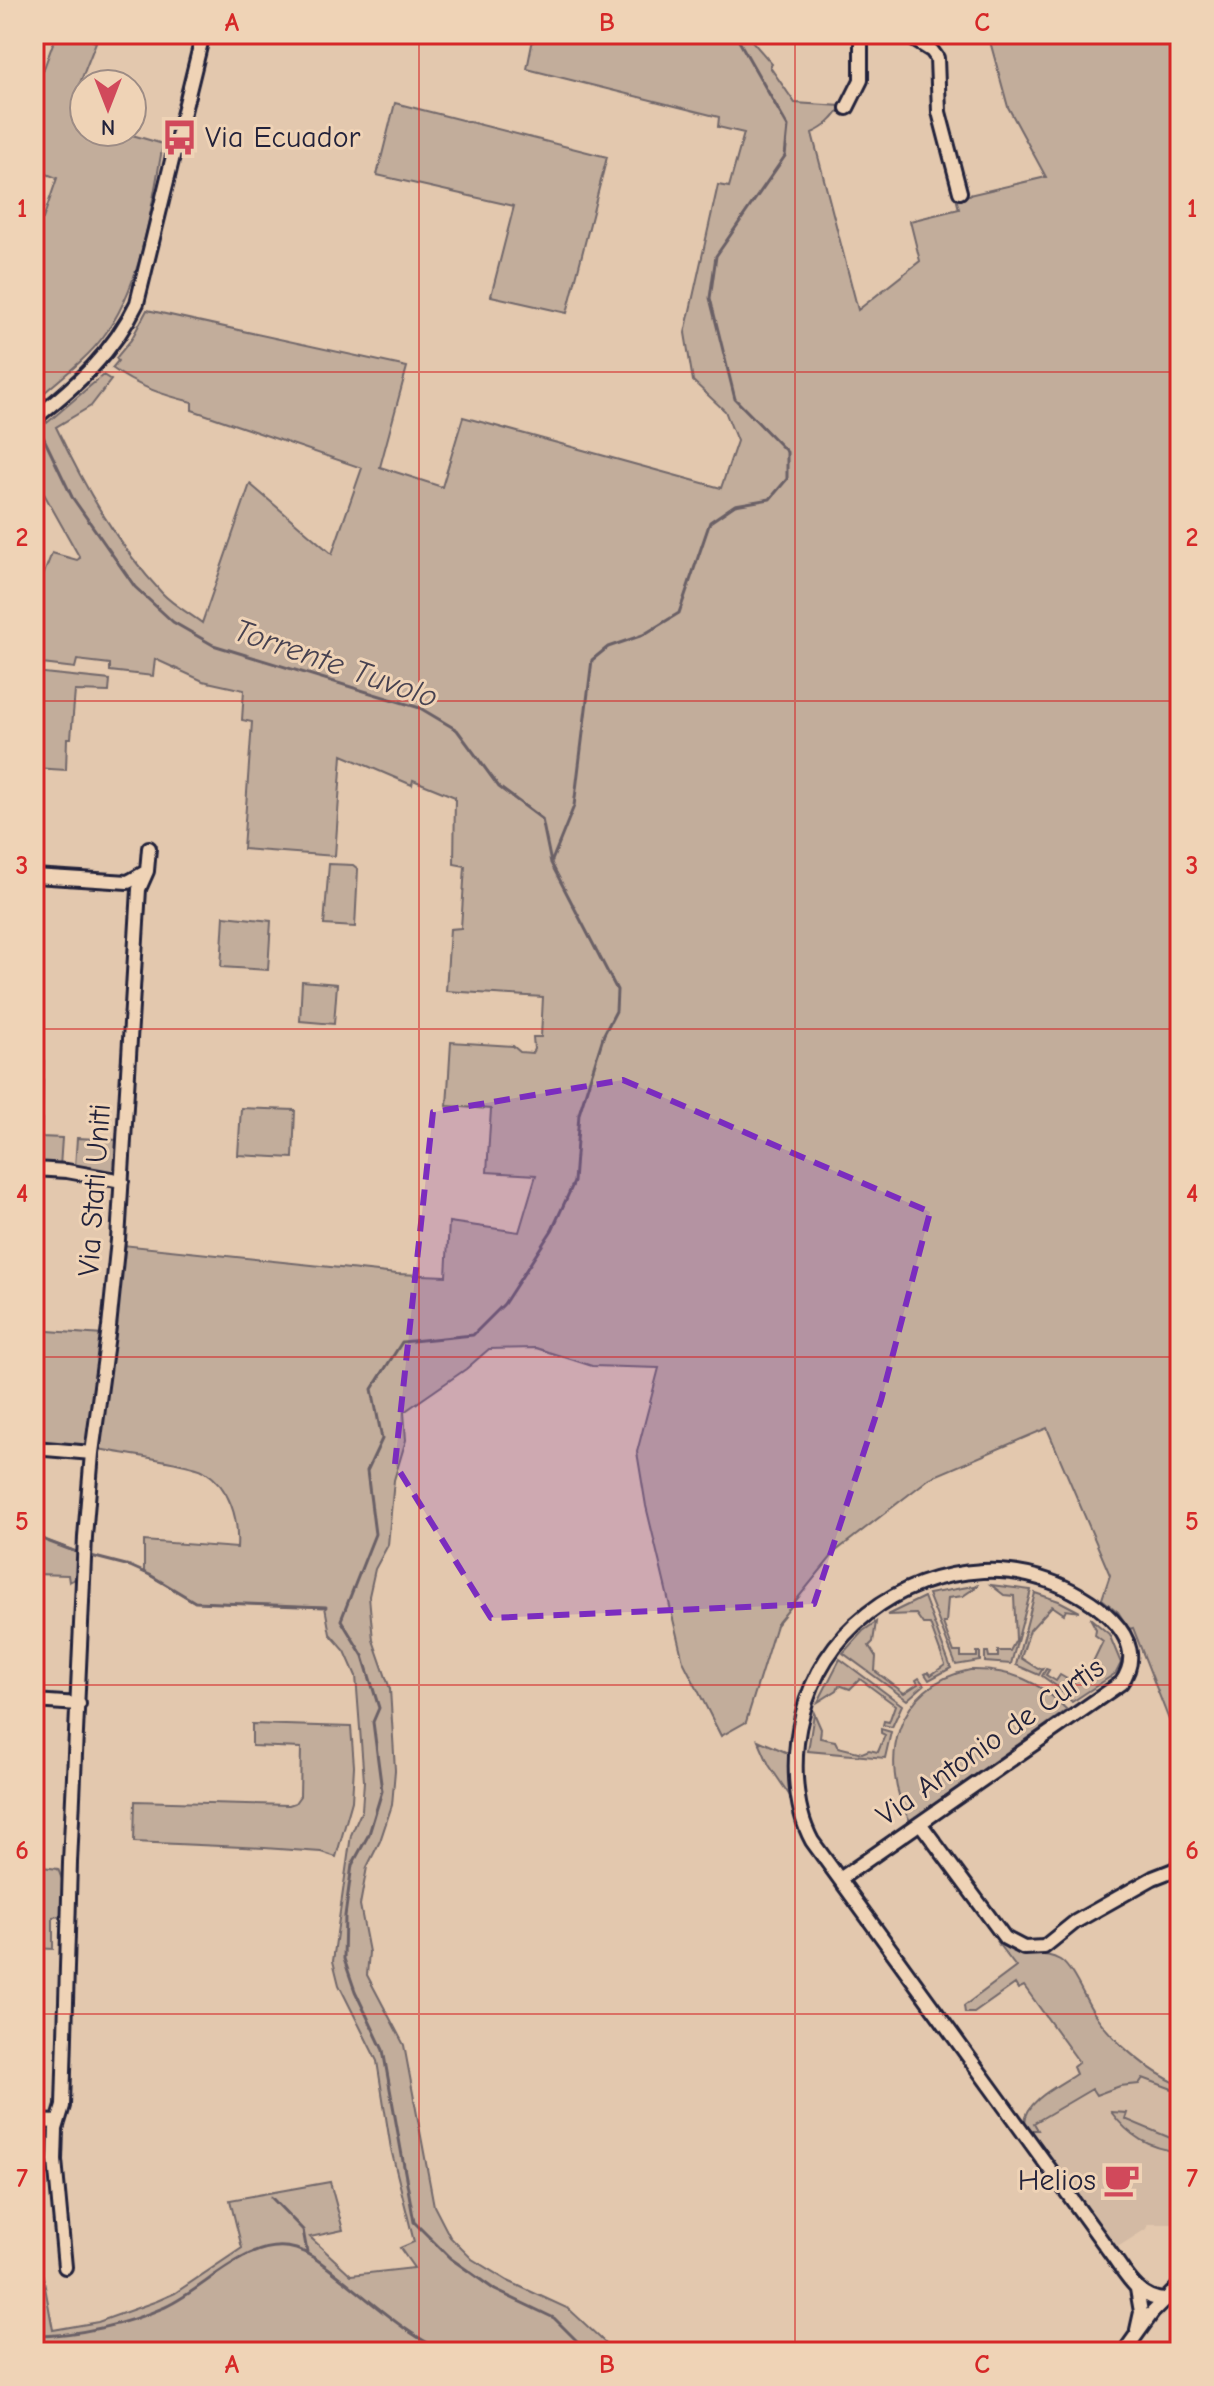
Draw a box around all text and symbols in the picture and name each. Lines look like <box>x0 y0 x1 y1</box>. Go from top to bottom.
text: A <box>225 8 240 38</box>
text: B <box>599 8 615 38</box>
text: C <box>974 8 990 38</box>
north arrow <box>68 68 148 148</box>
text: N <box>101 114 115 140</box>
bus stop icon: Via Ecuador <box>160 118 198 156</box>
place label: Via Ecuador <box>205 120 361 155</box>
text: 1 <box>17 194 27 224</box>
text: 1 <box>1187 194 1197 224</box>
text: 2 <box>16 523 28 553</box>
text: 2 <box>1186 523 1198 553</box>
water label: Torrente Tuvolo <box>229 611 442 716</box>
text: 3 <box>16 851 28 881</box>
text: 3 <box>1186 851 1198 881</box>
street label: Via Stati Uniti <box>71 1102 118 1278</box>
text: 4 <box>16 1179 28 1209</box>
text: 4 <box>1186 1179 1198 1209</box>
text: 5 <box>15 1507 29 1537</box>
text: 5 <box>1185 1507 1199 1537</box>
street label: Via Antonio de Curtis <box>870 1650 1111 1833</box>
text: 6 <box>15 1836 29 1866</box>
text: 6 <box>1185 1836 1199 1866</box>
cafe icon: Helios <box>1103 2161 1141 2199</box>
place label: Helios <box>1018 2163 1096 2198</box>
text: 7 <box>16 2164 28 2194</box>
text: 7 <box>1186 2164 1198 2194</box>
text: A <box>225 2350 240 2380</box>
text: B <box>599 2350 615 2380</box>
text: C <box>974 2350 990 2380</box>

